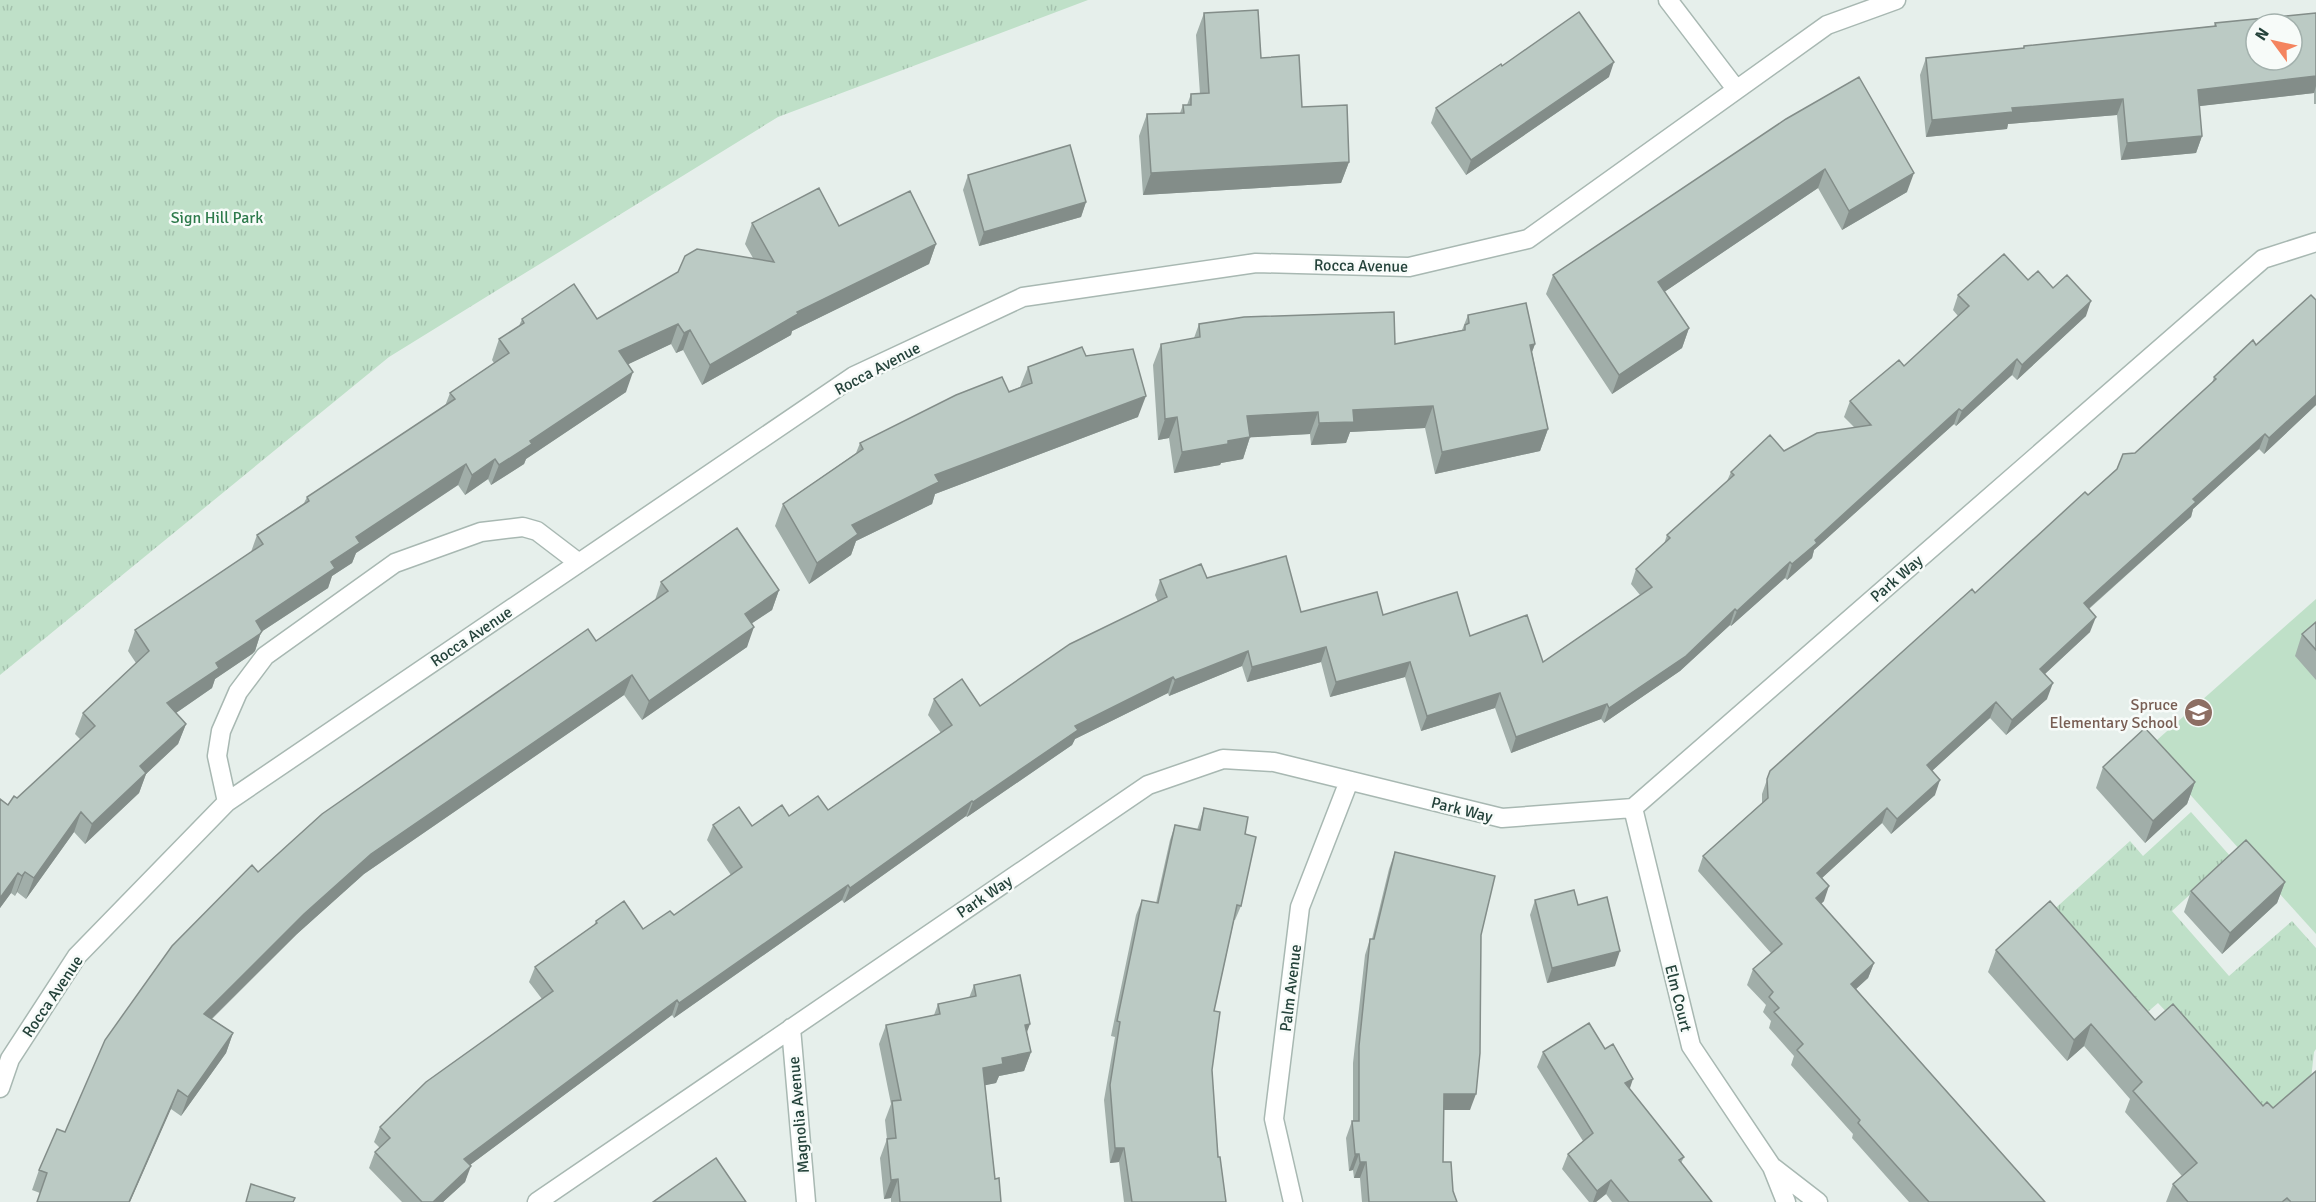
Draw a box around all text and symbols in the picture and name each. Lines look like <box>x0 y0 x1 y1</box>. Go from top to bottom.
north arrow <box>2244 12 2304 72</box>
text: N <box>2251 24 2274 44</box>
park label: Sign Hill Park <box>171 208 263 228</box>
street label: Rocca Avenue <box>1314 255 1408 277</box>
street label: Rocca Avenue <box>831 338 924 400</box>
street label: Park Way <box>1866 550 1927 607</box>
street label: Rocca Avenue <box>427 602 516 672</box>
place label: Spruce Elementary School <box>2049 695 2178 733</box>
school or university icon: Spruce Elementary School <box>2183 697 2215 729</box>
street label: Park Way <box>1429 793 1495 827</box>
street label: Park Way <box>953 871 1017 923</box>
street label: Palm Avenue <box>1276 943 1306 1033</box>
street label: Rocca Avenue <box>18 952 88 1041</box>
street label: Elm Court <box>1660 963 1696 1034</box>
street label: Magnolia Avenue <box>784 1056 814 1174</box>

